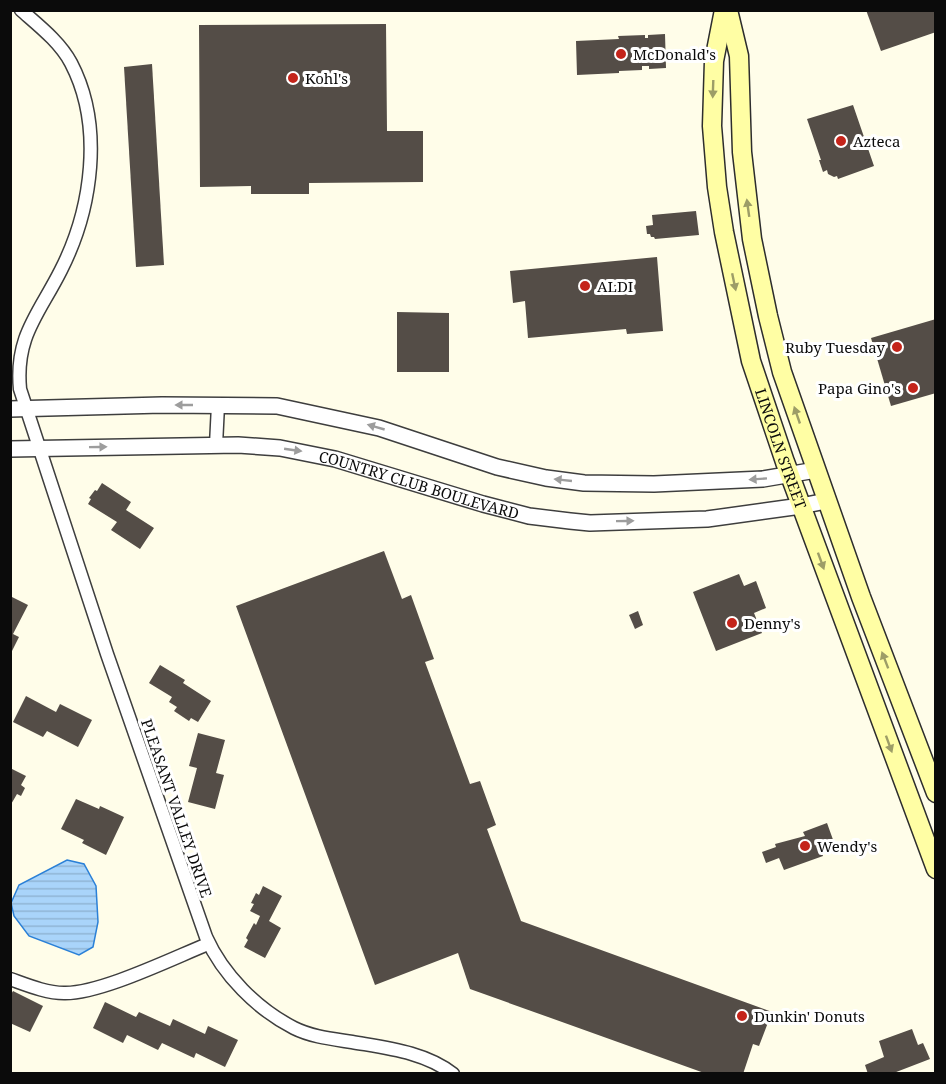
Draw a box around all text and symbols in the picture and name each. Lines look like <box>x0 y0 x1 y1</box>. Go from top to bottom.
place label: McDonald's <box>633 44 716 64</box>
marker: McDonald's <box>614 47 628 61</box>
place label: Kohl's <box>305 68 348 88</box>
marker: Kohl's <box>286 71 300 85</box>
one-way arrow <box>708 79 717 98</box>
place label: Azteca <box>853 131 900 151</box>
marker: Azteca <box>834 134 848 148</box>
one-way arrow <box>743 199 753 218</box>
one-way arrow <box>730 273 739 292</box>
place label: ALDI <box>597 276 633 296</box>
marker: ALDI <box>578 279 592 293</box>
place label: Ruby Tuesday <box>785 337 886 357</box>
marker: Ruby Tuesday <box>890 340 904 354</box>
place label: Papa Gino's <box>818 378 901 398</box>
marker: Papa Gino's <box>906 381 920 395</box>
street label: LINCOLN STREET <box>751 386 811 511</box>
one-way arrow <box>174 400 193 410</box>
one-way arrow <box>791 405 801 423</box>
one-way arrow <box>367 422 385 431</box>
one-way arrow <box>89 442 108 452</box>
one-way arrow <box>283 445 302 454</box>
street label: COUNTRY CLUB BOULEVARD <box>317 446 521 523</box>
one-way arrow <box>748 474 767 483</box>
one-way arrow <box>554 476 573 485</box>
one-way arrow <box>616 517 635 526</box>
one-way arrow <box>817 552 826 570</box>
place label: Denny's <box>744 613 801 633</box>
marker: Denny's <box>725 616 739 630</box>
one-way arrow <box>880 651 889 669</box>
street label: PLEASANT VALLEY DRIVE <box>137 716 217 900</box>
one-way arrow <box>884 735 894 753</box>
place label: Wendy's <box>817 836 877 856</box>
marker: Wendy's <box>798 839 812 853</box>
place label: Dunkin' Donuts <box>754 1006 865 1026</box>
marker: Dunkin' Donuts <box>735 1009 749 1023</box>

